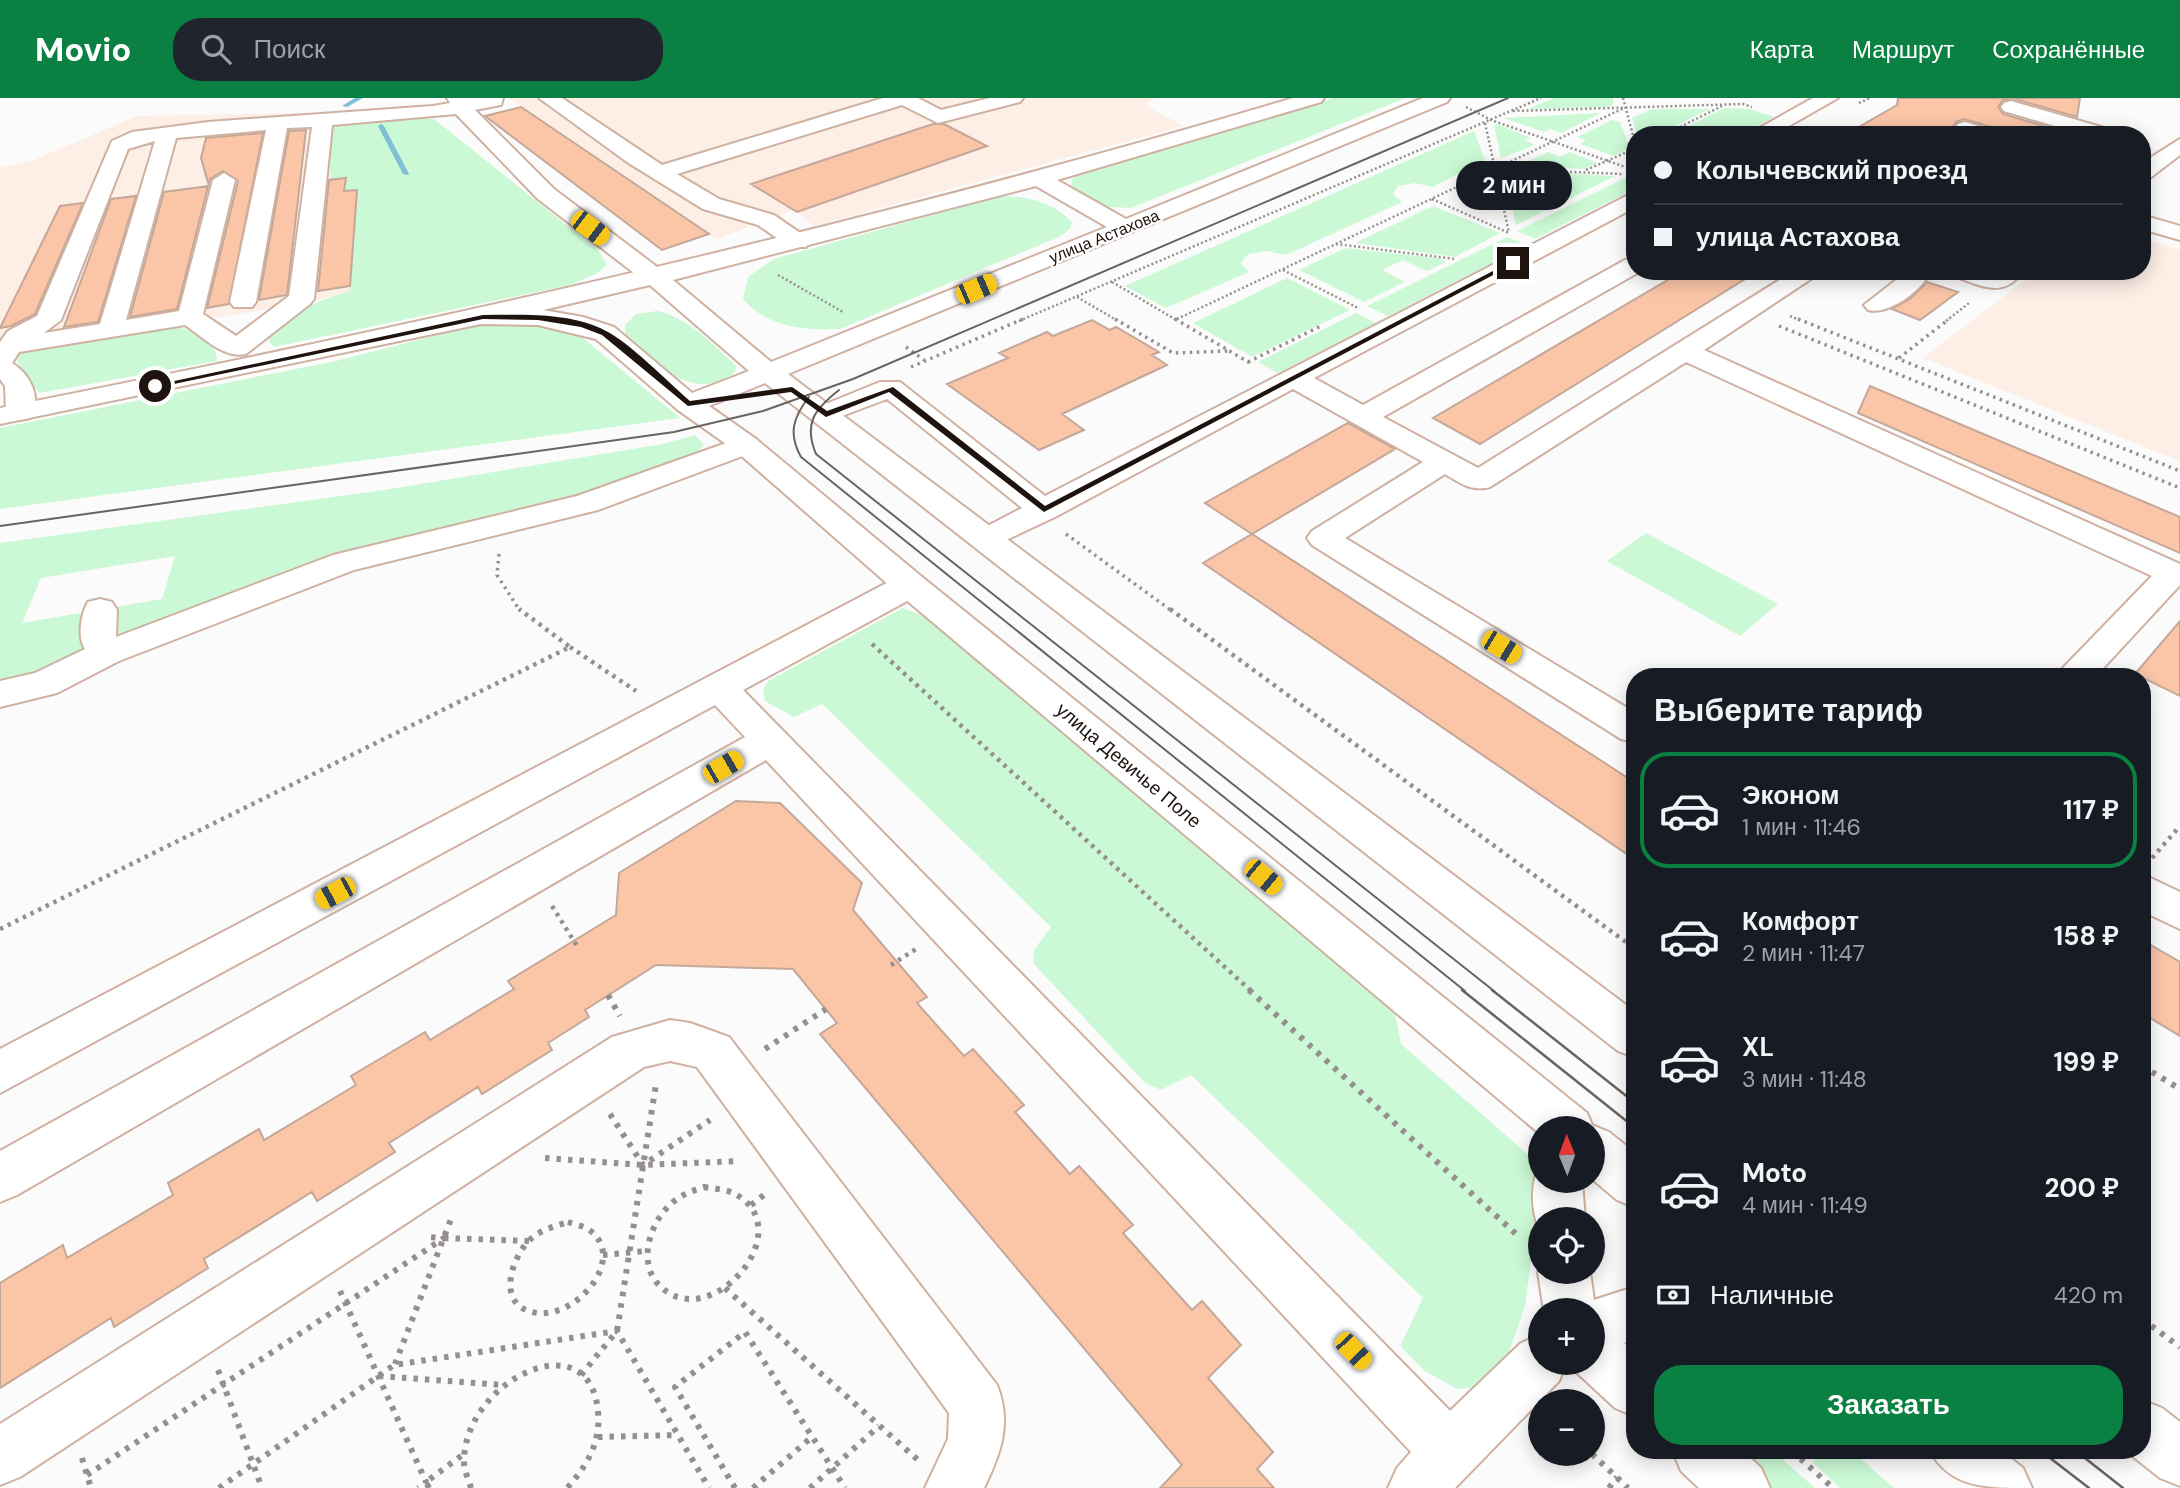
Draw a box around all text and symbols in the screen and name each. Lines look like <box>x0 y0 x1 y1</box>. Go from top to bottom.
search box <box>173 18 663 81</box>
text: Movio <box>35 28 131 71</box>
icon: search <box>197 30 235 68</box>
text: Поиск <box>253 32 325 66</box>
text: Карта <box>1750 34 1814 65</box>
text: Маршрут <box>1852 34 1954 65</box>
text: Сохранённые <box>1992 34 2145 65</box>
text: Колычевский проезд <box>1696 153 1968 187</box>
callout: 2 мин <box>1455 162 1571 211</box>
text: 2 мин <box>1482 170 1546 200</box>
street label: улица Астахова <box>1046 205 1162 268</box>
car <box>567 207 614 249</box>
text: улица Астахова <box>1696 220 1899 254</box>
route end <box>1497 247 1529 279</box>
car <box>953 271 1000 307</box>
route start <box>139 370 171 402</box>
car <box>1478 627 1525 667</box>
text: Выберите тариф <box>1654 689 1923 731</box>
street label: улица Девичье Поле <box>1051 697 1207 834</box>
car <box>700 747 747 787</box>
text: Эконом <box>1742 778 1840 812</box>
icon: car <box>1658 779 1721 842</box>
text: 117 ₽ <box>2063 793 2119 827</box>
text: 1 мин · 11:46 <box>1742 812 1861 842</box>
car <box>1241 855 1286 899</box>
car <box>312 874 359 912</box>
text: Комфорт <box>1742 904 1859 938</box>
icon: car <box>1658 905 1721 968</box>
text: 158 ₽ <box>2054 919 2119 953</box>
text: 2 мин · 11:47 <box>1742 938 1865 968</box>
text: XL <box>1742 1030 1774 1064</box>
icon: car <box>1658 1031 1721 1094</box>
text: 199 ₽ <box>2053 1045 2119 1079</box>
text: 3 мин · 11:48 <box>1742 1064 1867 1094</box>
north arrow <box>1528 1116 1605 1194</box>
map controls <box>1528 1116 1605 1466</box>
text: Moto <box>1742 1156 1807 1190</box>
icon: car <box>1658 1157 1721 1220</box>
text: 200 ₽ <box>2044 1171 2119 1205</box>
text: 4 мин · 11:49 <box>1742 1190 1868 1220</box>
button: locate <box>1528 1207 1605 1284</box>
icon: cash <box>1654 1276 1692 1314</box>
text: Наличные <box>1710 1278 1834 1312</box>
text: 420 m <box>2054 1280 2123 1310</box>
button: + <box>1528 1298 1605 1375</box>
car <box>1331 1329 1376 1373</box>
button: Заказать <box>1654 1365 2123 1445</box>
button: − <box>1528 1389 1605 1466</box>

